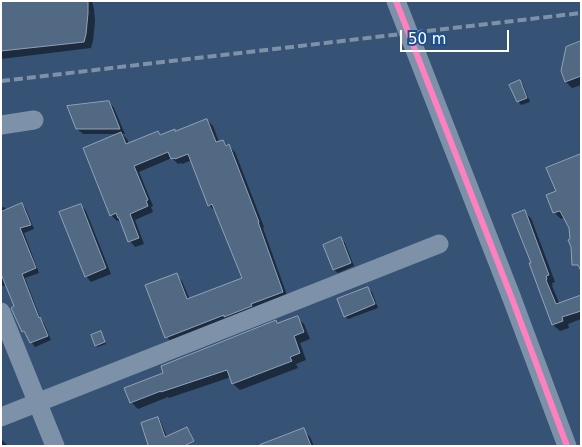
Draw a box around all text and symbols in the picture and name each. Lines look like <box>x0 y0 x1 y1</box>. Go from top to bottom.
scale bar <box>402 20 511 52</box>
text: 50 m <box>408 30 446 48</box>

